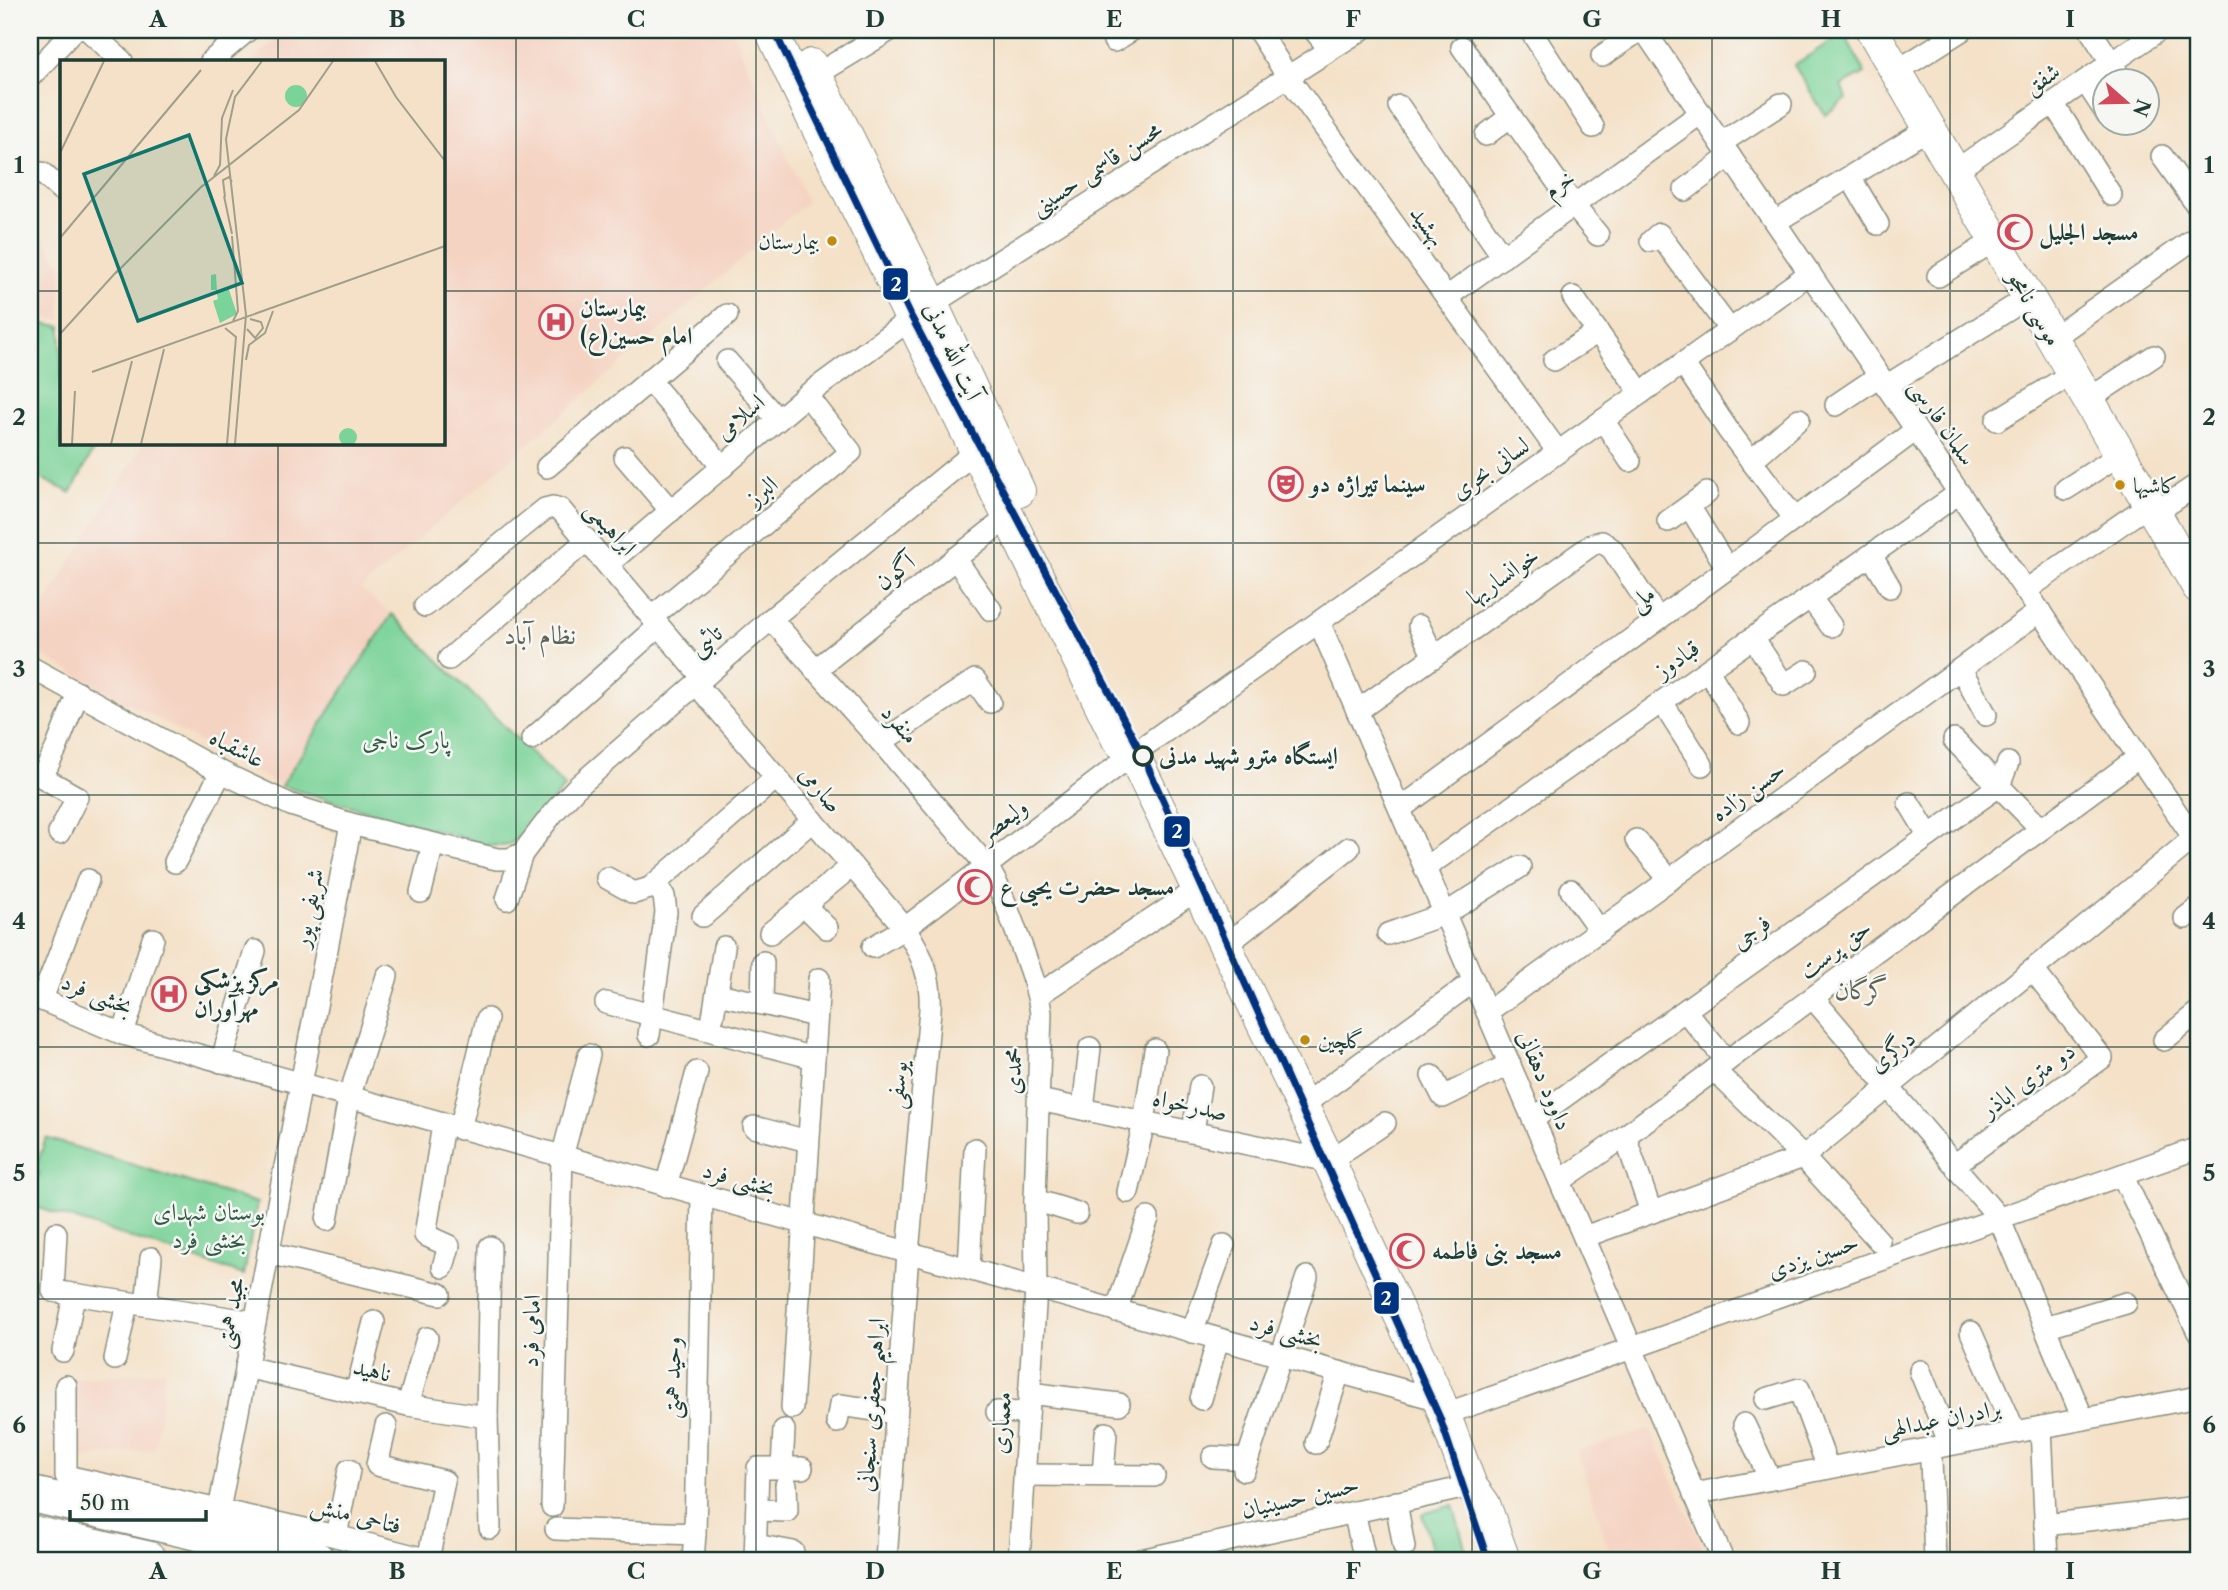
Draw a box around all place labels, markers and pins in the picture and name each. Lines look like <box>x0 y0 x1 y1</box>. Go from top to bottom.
mosque icon: مسجد الجلیل <box>1996 213 2034 251</box>
place label: مسجد الجلیل <box>2039 217 2139 249</box>
place label: بیمارستان <box>758 228 819 255</box>
marker: بیمارستان <box>825 234 839 248</box>
place label: بیمارستان امام حسین(ع) <box>580 293 692 357</box>
hospital icon: بیمارستان امام حسین(ع) <box>537 303 575 341</box>
theatre icon: سینما تیراژه دو <box>1267 465 1305 503</box>
place label: سینما تیراژه دو <box>1307 469 1426 499</box>
place label: کاشیها <box>2133 472 2178 500</box>
marker: کاشیها <box>2113 478 2127 492</box>
place label: ایستگاه مترو شهید مدنی <box>1158 740 1338 772</box>
marker: ایستگاه مترو شهید مدنی <box>1133 746 1153 766</box>
mosque icon: مسجد حضرت یحیی ع <box>956 868 994 906</box>
place label: مسجد حضرت یحیی ع <box>1000 872 1174 907</box>
place label: مرکز پزشکی مهرآوران <box>194 965 279 1024</box>
hospital icon: مرکز پزشکی مهرآوران <box>150 975 188 1013</box>
place label: گلچین <box>1318 1027 1364 1055</box>
marker: گلچین <box>1298 1033 1312 1047</box>
mosque icon: مسجد بنی فاطمه <box>1388 1232 1426 1270</box>
place label: مسجد بنی فاطمه <box>1432 1236 1562 1267</box>

